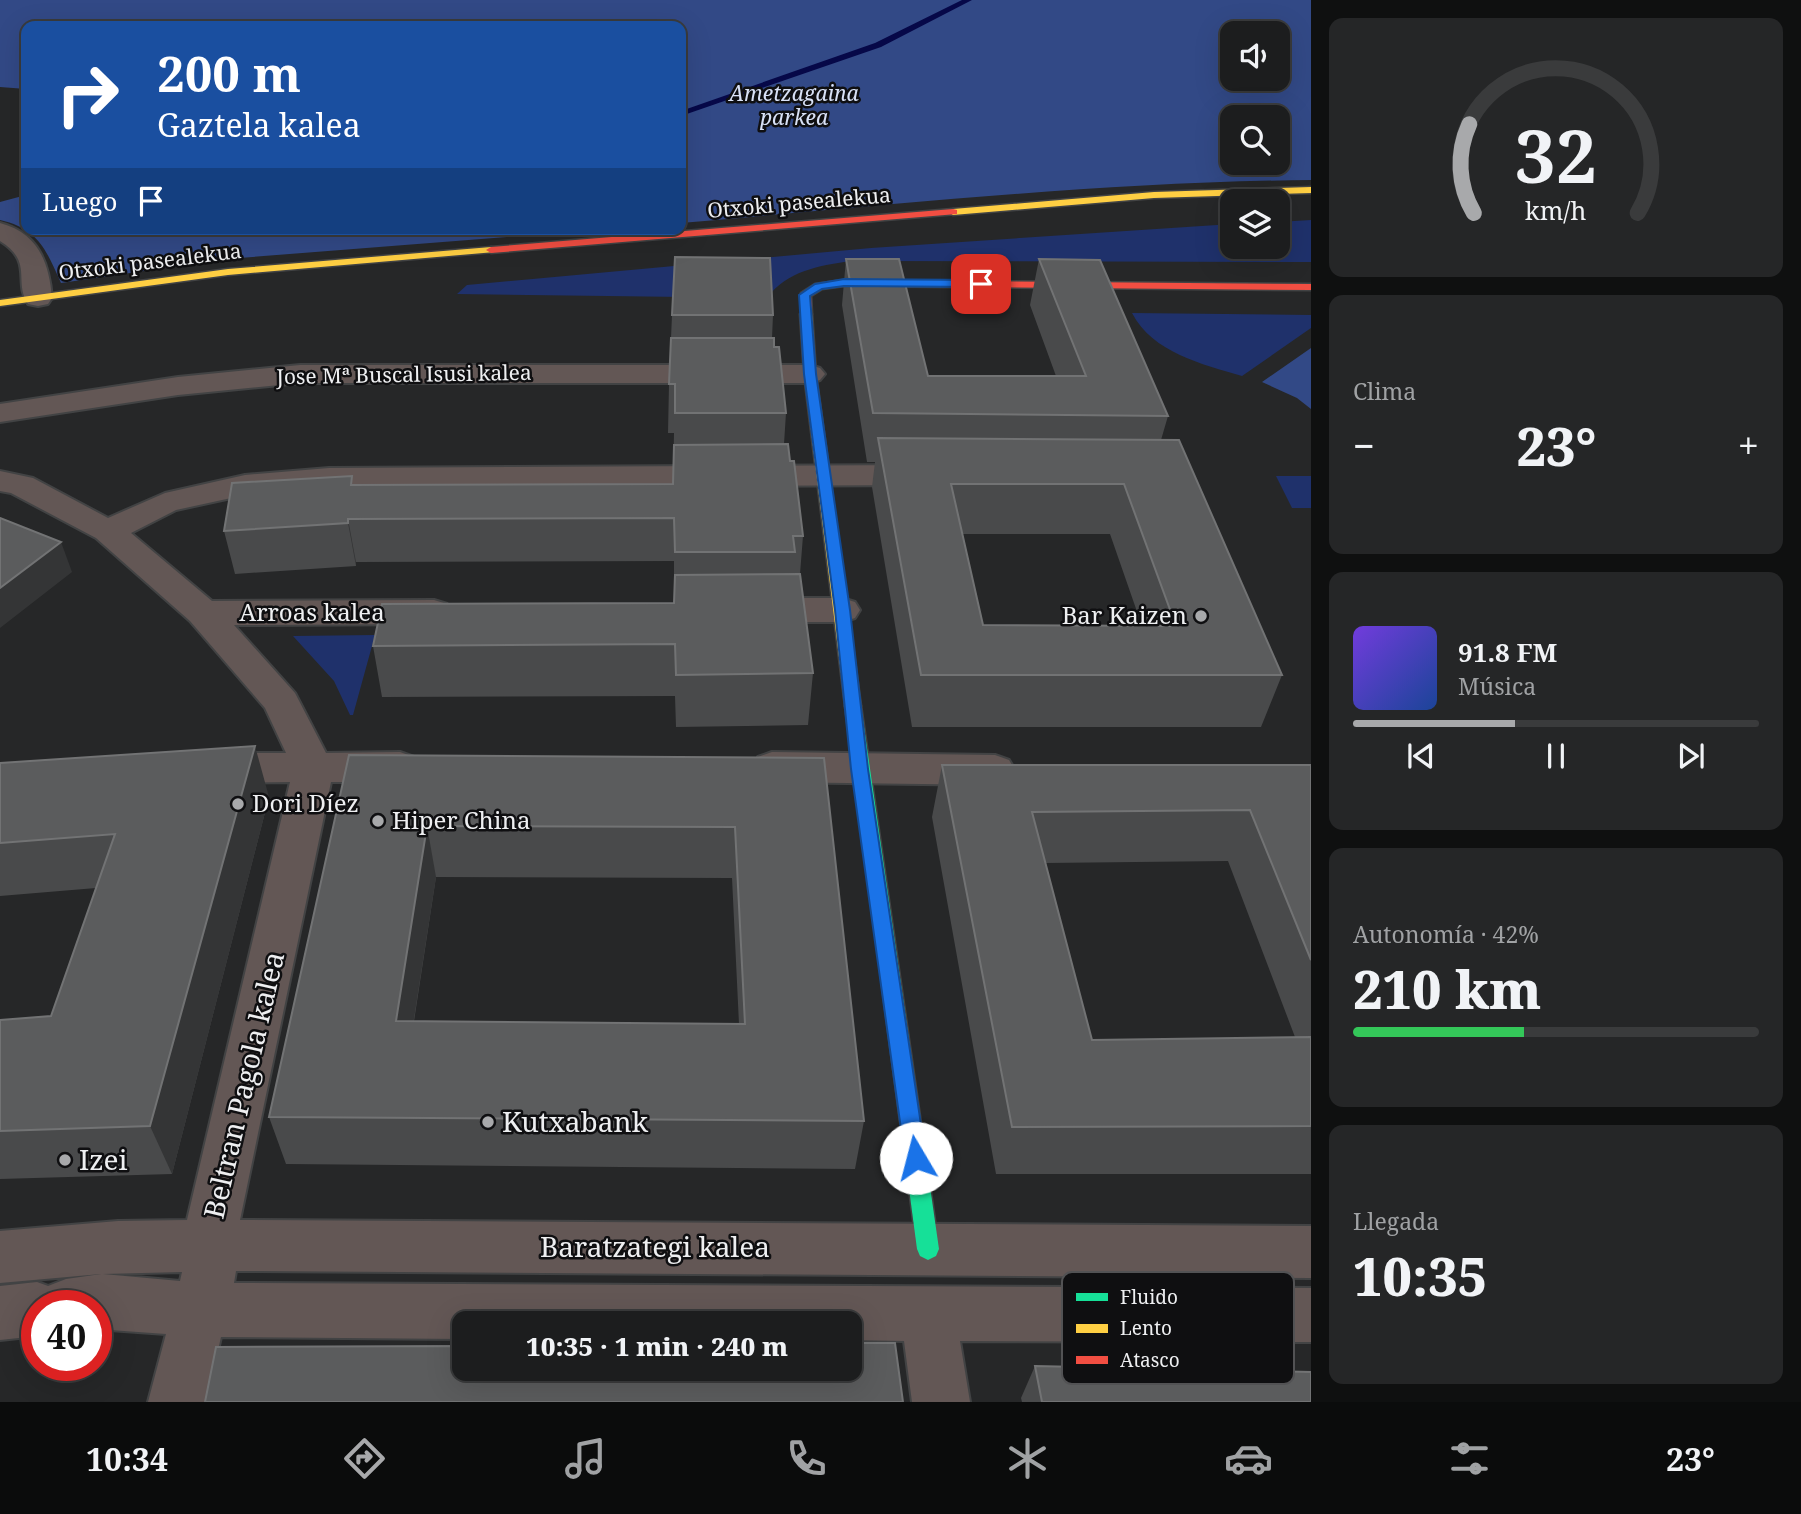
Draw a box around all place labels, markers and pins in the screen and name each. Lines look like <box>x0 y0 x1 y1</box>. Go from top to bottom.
pin <box>951 254 1011 314</box>
place label: Bar Kaizen <box>1062 598 1187 631</box>
marker: Bar Kaizen <box>1193 608 1209 624</box>
place label: Dori Díez <box>252 786 359 819</box>
marker: Dori Díez <box>230 796 246 812</box>
place label: Hiper China <box>392 803 530 836</box>
marker: Hiper China <box>370 813 386 829</box>
place label: Kutxabank <box>502 1102 649 1140</box>
marker: Kutxabank <box>480 1114 496 1130</box>
place label: Izei <box>79 1140 128 1178</box>
marker: Izei <box>57 1152 73 1168</box>

